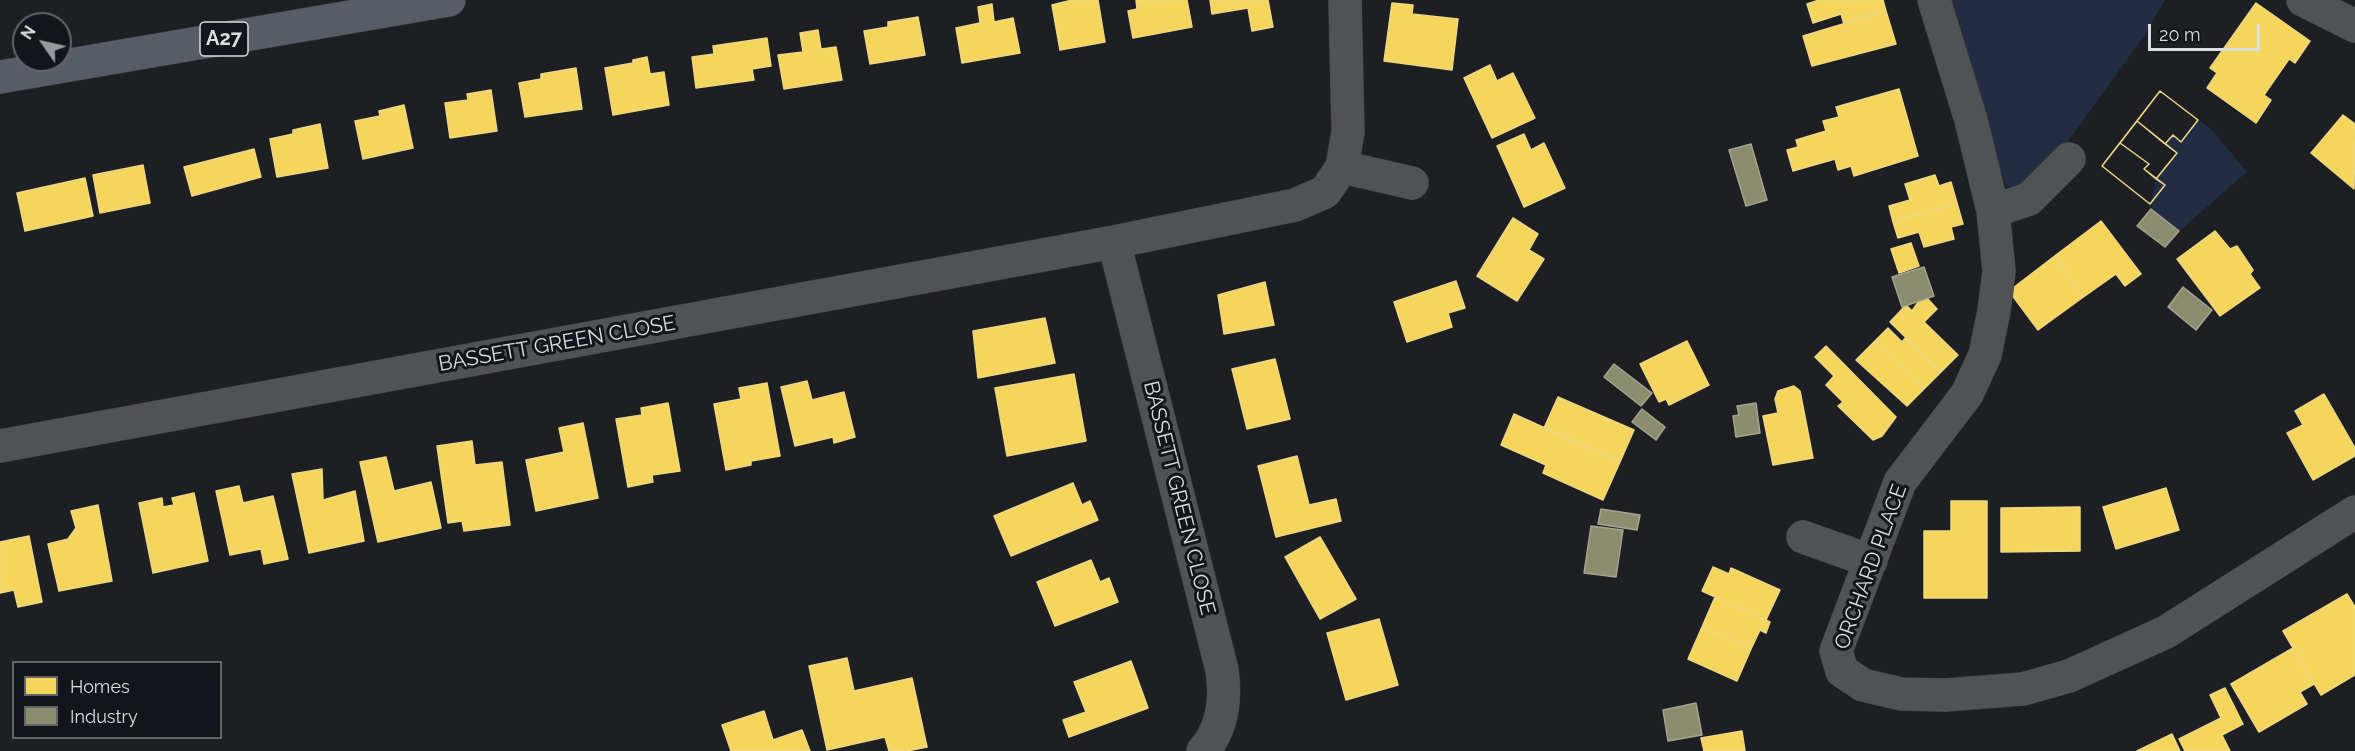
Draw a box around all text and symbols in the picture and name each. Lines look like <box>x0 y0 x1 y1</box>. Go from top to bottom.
north arrow <box>12 12 72 72</box>
scale bar <box>2151 12 2264 50</box>
text: N <box>17 22 40 43</box>
road number: A27 <box>200 22 248 56</box>
text: 20 m <box>2159 24 2201 45</box>
street label: BASSETT GREEN CLOSE <box>437 311 677 377</box>
street label: BASSETT GREEN CLOSE <box>1138 378 1220 618</box>
street label: ORCHARD PLACE <box>1829 481 1913 653</box>
legend <box>12 661 222 739</box>
text: Homes <box>70 676 130 697</box>
text: Industry <box>70 706 138 727</box>

